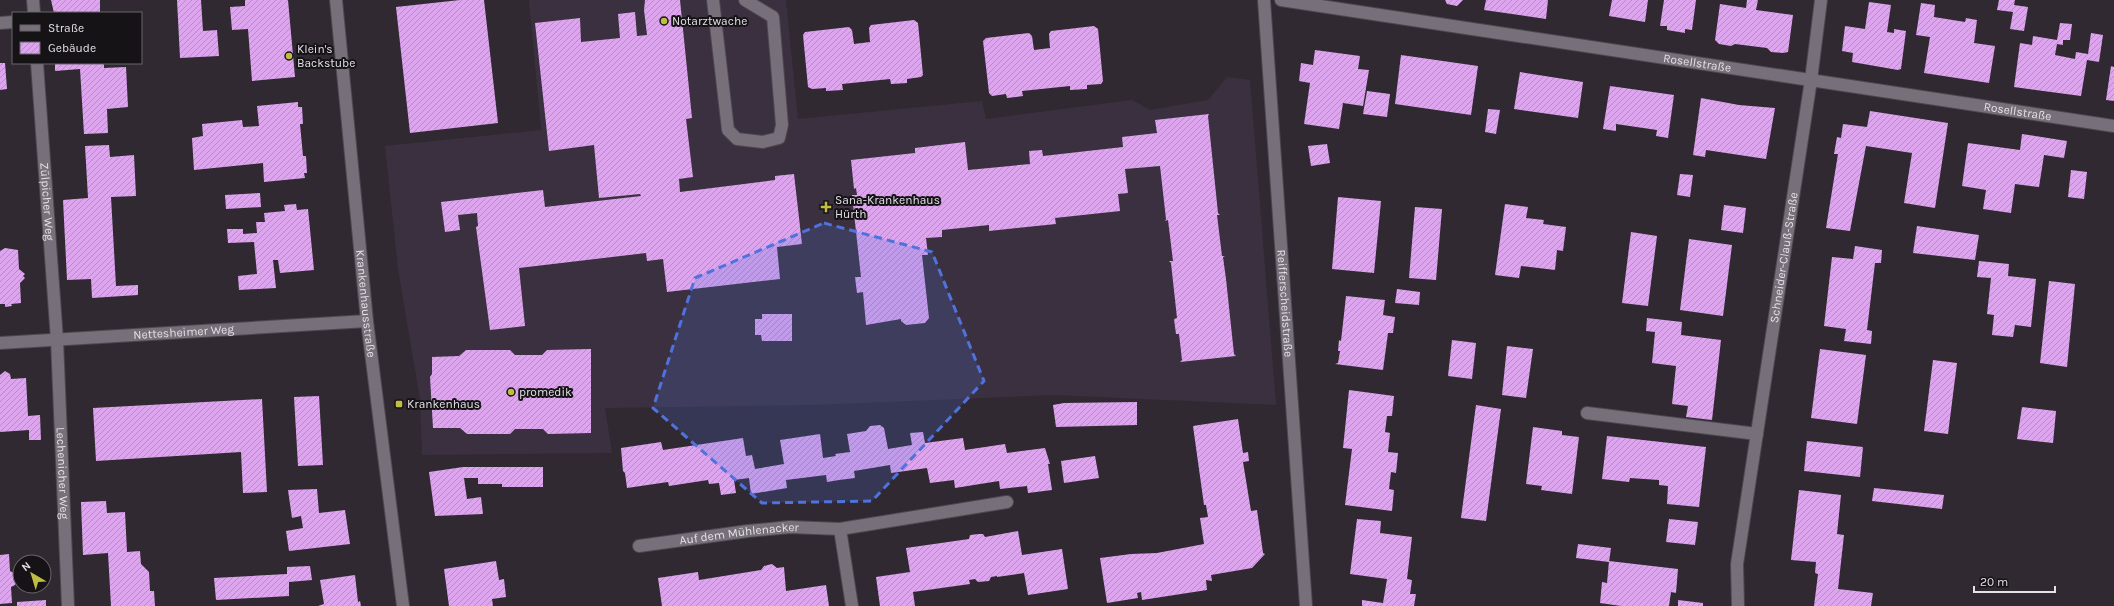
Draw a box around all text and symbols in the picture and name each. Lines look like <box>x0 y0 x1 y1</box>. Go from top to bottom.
legend <box>12 12 142 64</box>
place label: Notarztwache <box>672 14 747 28</box>
marker: Notarztwache <box>659 16 669 26</box>
text: Straße <box>48 21 84 35</box>
text: Gebäude <box>48 41 96 55</box>
place label: Klein's Backstube <box>297 42 355 70</box>
marker: Klein's Backstube <box>284 51 294 61</box>
street label: Rosellstraße <box>1662 51 1732 75</box>
street label: Rosellstraße <box>1983 99 2053 123</box>
street label: Zülpicher Weg <box>37 162 57 242</box>
street label: Schneider-Clauß-Straße <box>1767 191 1801 324</box>
place label: Sana-Krankenhaus Hürth <box>835 193 940 221</box>
marker: Sana-Krankenhaus Hürth <box>820 201 832 213</box>
street label: Krankenhausstraße <box>353 249 379 358</box>
street label: Reifferscheidstraße <box>1274 249 1296 358</box>
street label: Nettesheimer Weg <box>133 322 235 342</box>
place label: promedik <box>519 385 572 399</box>
marker: promedik <box>506 387 516 397</box>
place label: Krankenhaus <box>407 397 480 411</box>
marker: Krankenhaus <box>394 399 404 409</box>
street label: Lechenicher Weg <box>54 427 71 520</box>
street label: Auf dem Mühlenacker <box>679 520 800 547</box>
north arrow <box>12 554 52 594</box>
text: N <box>19 559 33 574</box>
scale bar <box>1974 568 2055 594</box>
text: 20 m <box>1980 575 2008 589</box>

